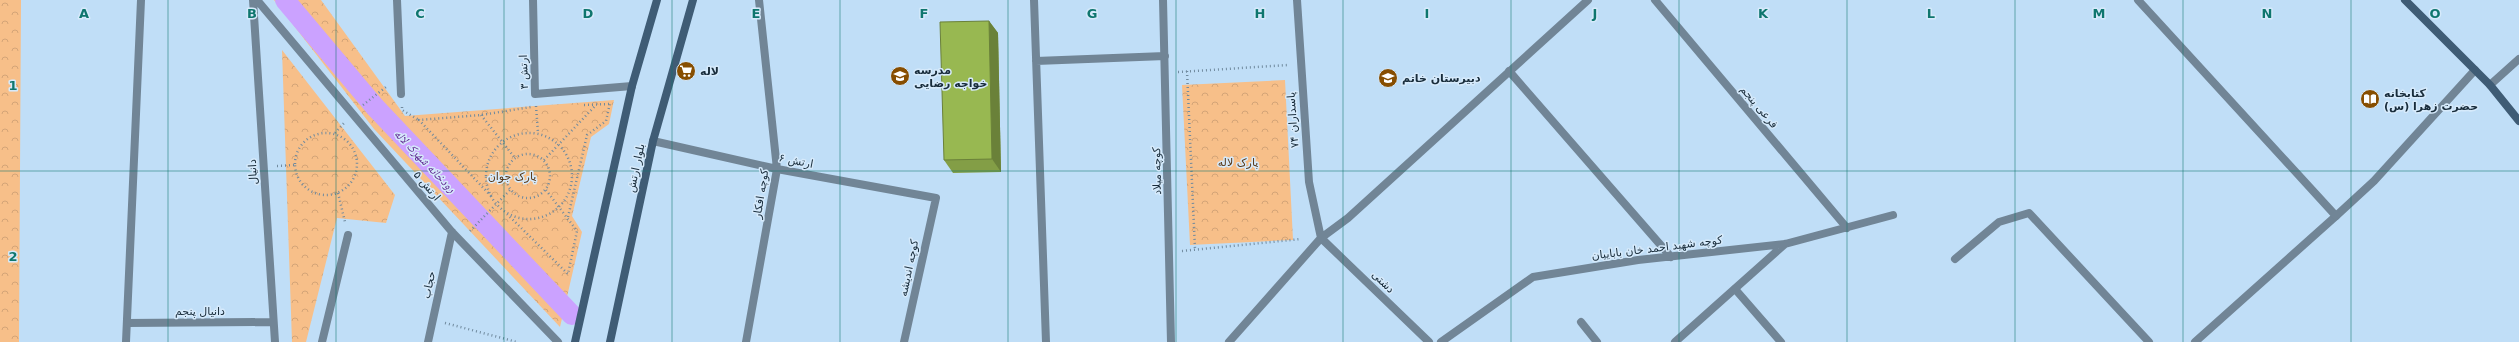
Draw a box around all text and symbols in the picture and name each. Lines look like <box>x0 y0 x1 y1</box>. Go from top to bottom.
text: A <box>79 6 89 21</box>
text: B <box>247 6 257 21</box>
text: C <box>415 6 425 21</box>
text: D <box>583 6 594 21</box>
text: E <box>752 6 760 21</box>
text: F <box>920 6 928 21</box>
text: G <box>1087 6 1097 21</box>
text: H <box>1255 6 1265 21</box>
text: I <box>1425 6 1429 21</box>
text: J <box>1592 6 1597 21</box>
text: K <box>1758 6 1769 21</box>
text: L <box>1927 6 1935 21</box>
text: M <box>2093 6 2105 21</box>
text: N <box>2262 6 2272 21</box>
text: O <box>2429 6 2441 21</box>
street label: ارتش ۳ <box>517 54 531 90</box>
supermarket icon: لاله <box>675 60 697 82</box>
place label: مدرسه خواجه رضایی <box>914 64 987 90</box>
place label: لاله <box>700 65 719 78</box>
school or university icon: مدرسه خواجه رضایی <box>889 65 911 87</box>
school or university icon: دبیرستان خاتم <box>1377 67 1399 89</box>
place label: دبیرستان خاتم <box>1402 72 1481 85</box>
text: 1 <box>8 78 18 93</box>
street label: فرعی پنجم <box>1738 83 1780 131</box>
place label: کتابخانه حضرت زهرا (س) <box>2384 87 2478 113</box>
library icon: کتابخانه حضرت زهرا (س) <box>2359 88 2381 110</box>
street label: پاسداران ۷۴ <box>1285 91 1301 149</box>
water label: رودخانه شهرک لاله <box>391 126 459 196</box>
street label: بلوار ارتش <box>624 142 648 194</box>
street label: کوچه میلاد <box>1150 146 1164 195</box>
street label: ارتش ۶ <box>778 151 814 171</box>
park label: پارک لاله <box>1218 156 1258 169</box>
street label: دانیال <box>246 159 260 185</box>
street label: کوچه افکار <box>750 167 771 221</box>
street label: ارتش ۵ <box>411 168 443 204</box>
park label: پارک جوان <box>488 170 536 183</box>
street label: کوچه شهید احمد خان باباییان <box>1591 233 1724 262</box>
street label: کوچه اندیشه <box>897 238 922 298</box>
text: 2 <box>8 249 18 264</box>
street label: دشتی <box>1369 268 1397 296</box>
street label: حجاب <box>420 270 438 300</box>
street label: دانیال پنجم <box>175 305 225 318</box>

